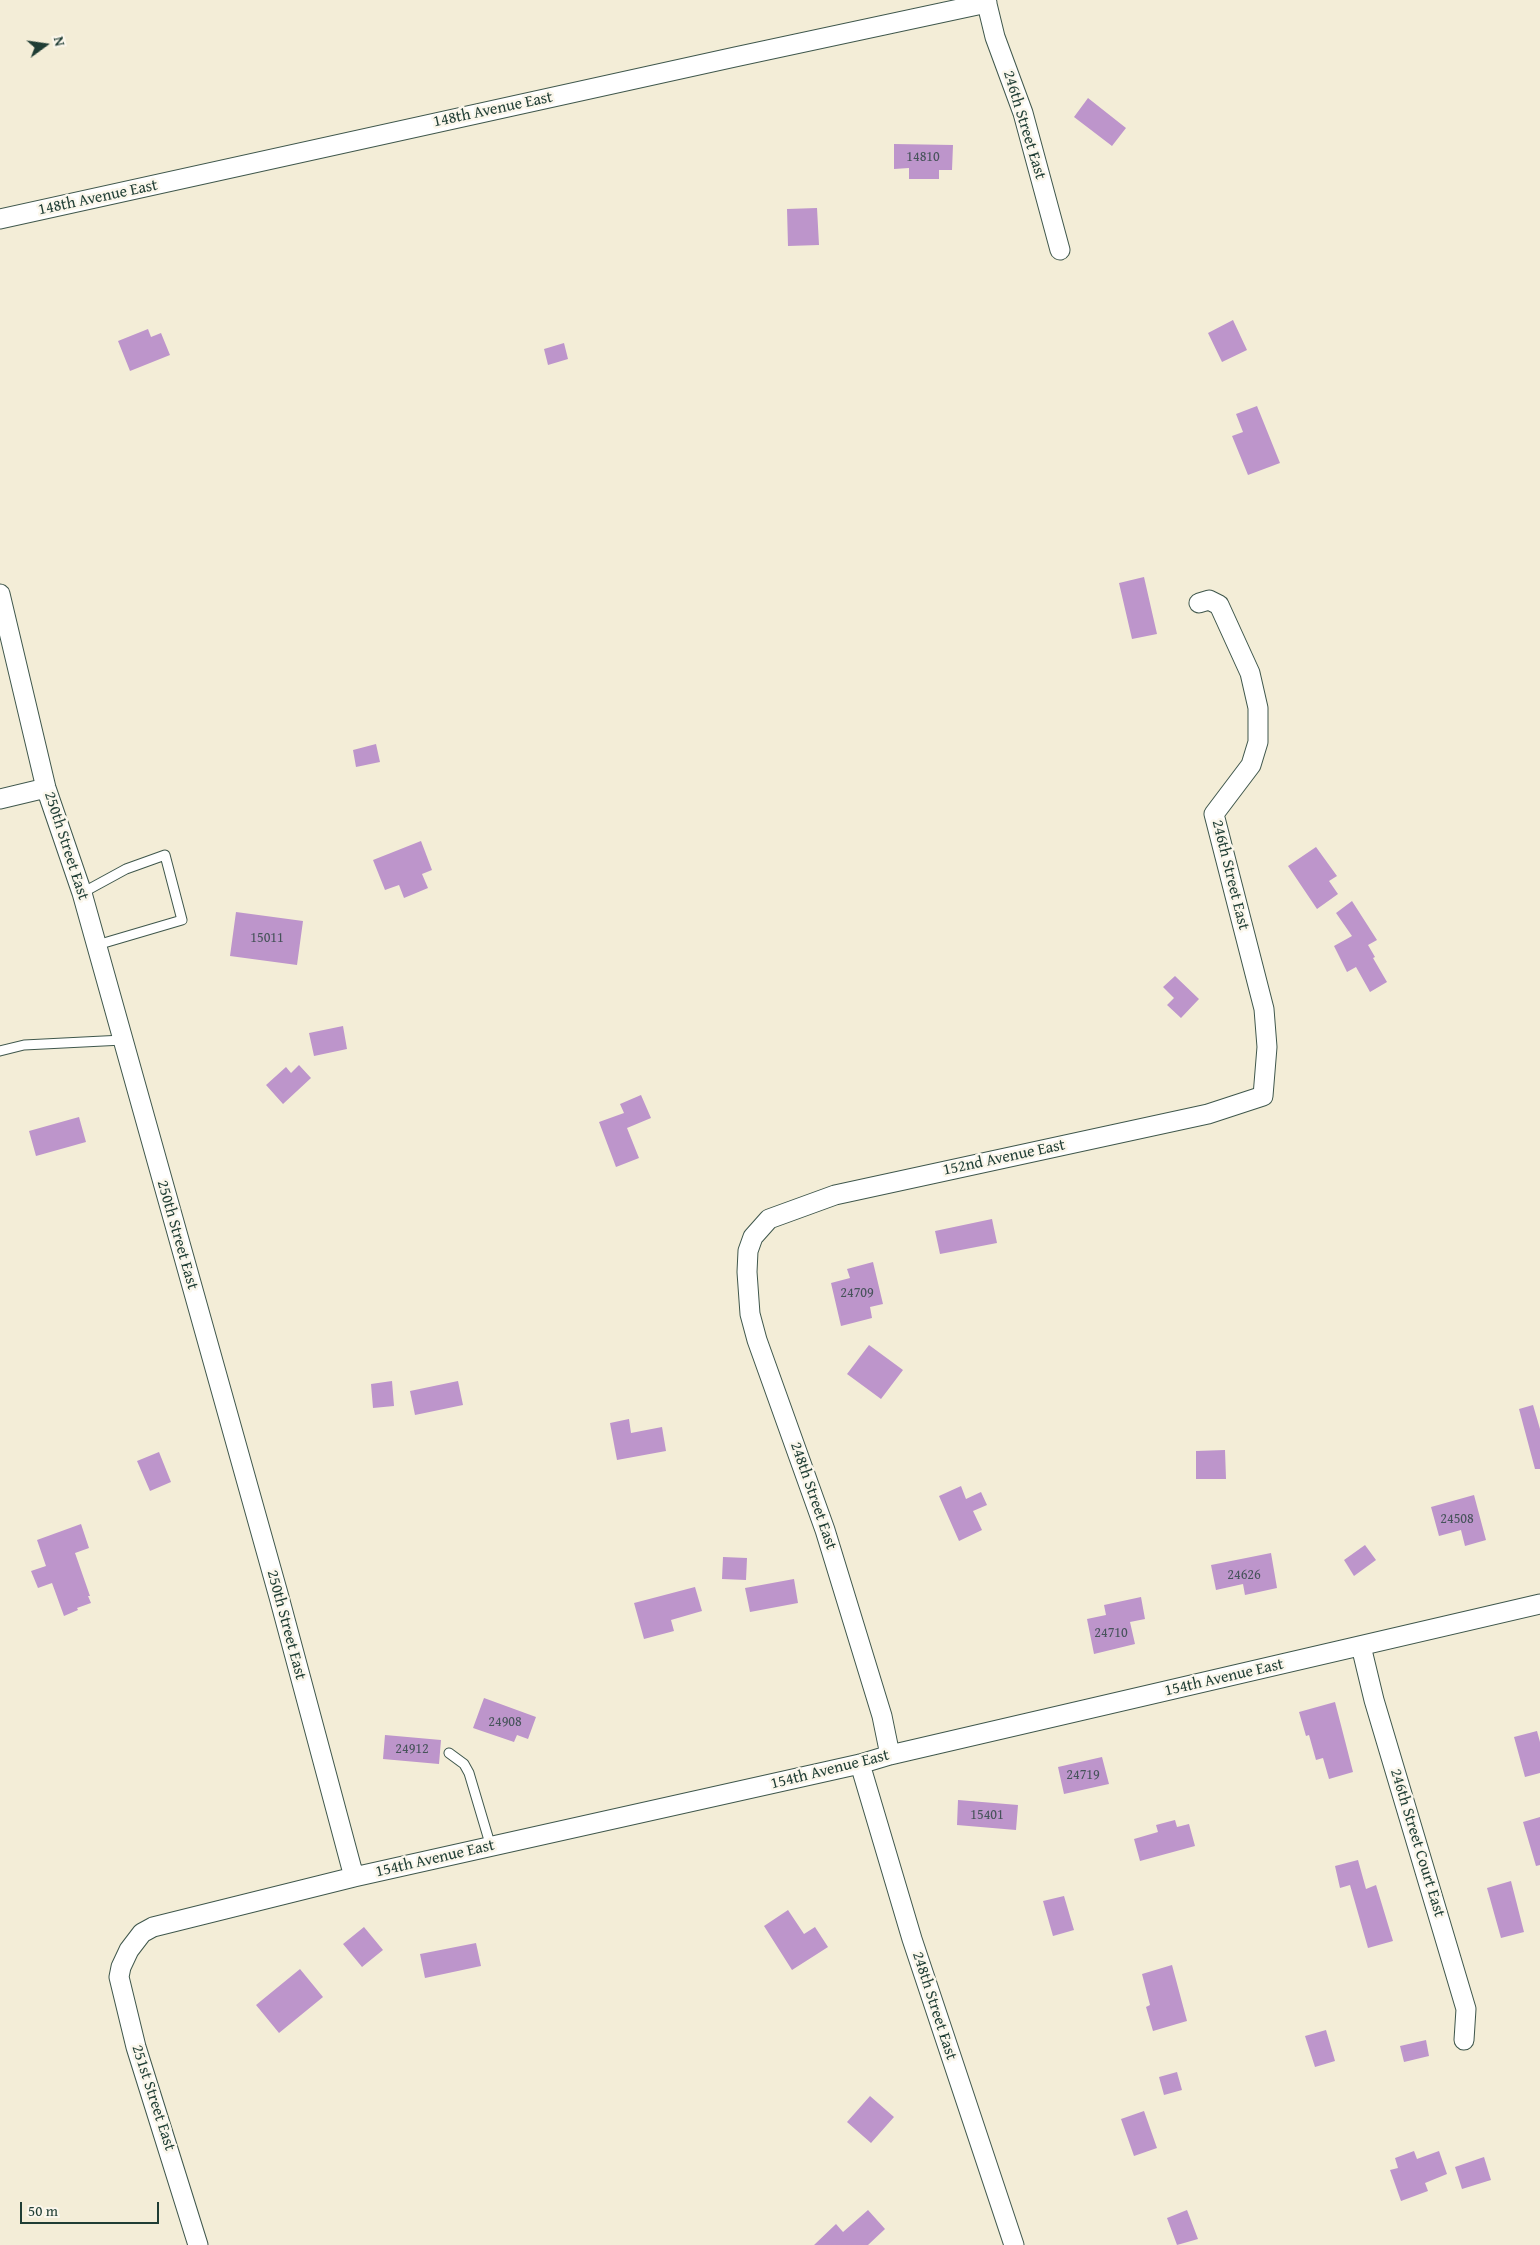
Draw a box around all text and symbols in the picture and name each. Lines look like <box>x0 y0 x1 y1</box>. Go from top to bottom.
north arrow <box>20 20 70 70</box>
text: N <box>49 34 70 48</box>
street label: 246th Street East <box>998 68 1050 182</box>
street label: 148th Avenue East <box>432 88 554 132</box>
house number: 14810 <box>906 149 940 165</box>
street label: 148th Avenue East <box>37 176 159 220</box>
street label: 250th Street East <box>39 789 93 903</box>
street label: 246th Street East <box>1207 818 1253 932</box>
house number: 15011 <box>250 930 284 946</box>
street label: 152nd Avenue East <box>941 1136 1067 1180</box>
street label: 250th Street East <box>152 1178 202 1292</box>
house number: 24709 <box>840 1285 874 1301</box>
street label: 248th Street East <box>786 1439 840 1553</box>
house number: 24508 <box>1440 1511 1474 1527</box>
house number: 24626 <box>1227 1567 1261 1583</box>
street label: 250th Street East <box>262 1568 310 1682</box>
house number: 24710 <box>1094 1625 1128 1641</box>
street label: 154th Avenue East <box>1163 1655 1285 1701</box>
house number: 24908 <box>488 1714 522 1730</box>
house number: 24912 <box>395 1741 429 1757</box>
street label: 154th Avenue East <box>769 1746 891 1794</box>
street label: 246th Street Court East <box>1385 1766 1449 1920</box>
house number: 24719 <box>1066 1767 1100 1783</box>
house number: 15401 <box>970 1807 1004 1823</box>
street label: 154th Avenue East <box>374 1836 496 1882</box>
street label: 248th Street East <box>907 1949 961 2063</box>
street label: 251st Street East <box>127 2043 179 2153</box>
scale bar <box>22 2192 161 2224</box>
text: 50 m <box>28 2200 58 2221</box>

